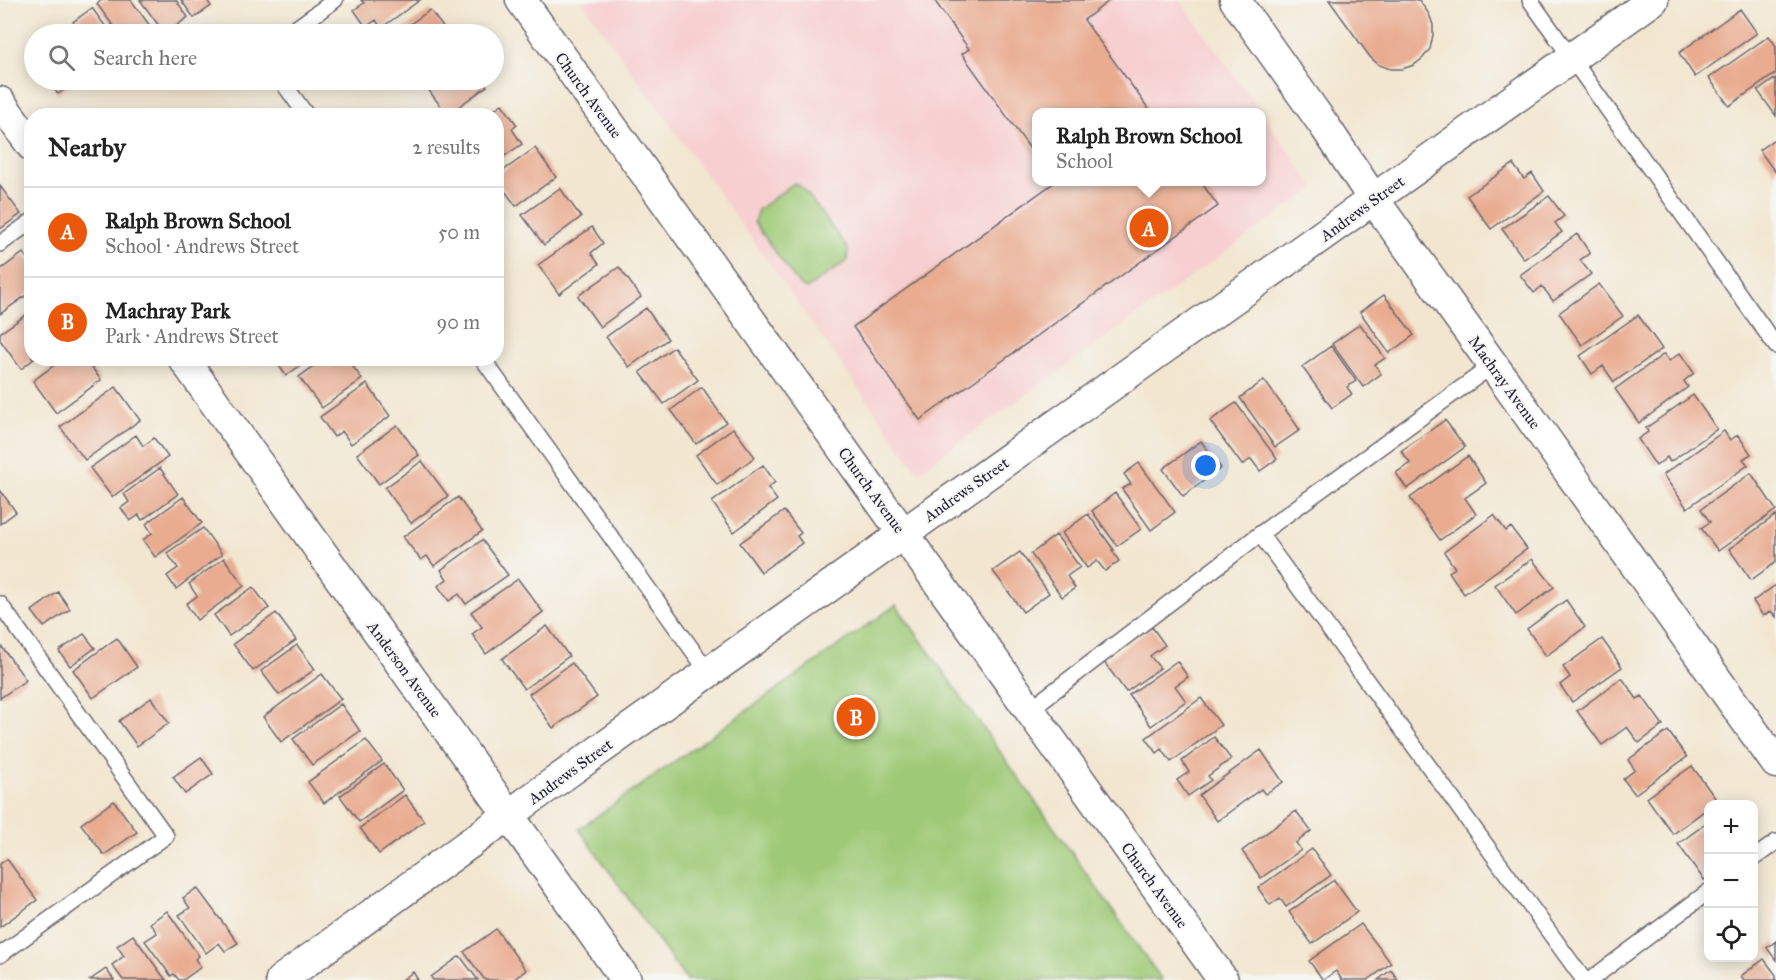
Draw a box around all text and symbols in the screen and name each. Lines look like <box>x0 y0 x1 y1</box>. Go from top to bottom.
search box <box>24 24 504 90</box>
icon: search <box>45 41 78 74</box>
text: Search here <box>93 44 197 71</box>
street label: Church Avenue <box>551 49 626 142</box>
popup <box>1032 108 1266 186</box>
text: Ralph Brown School <box>1056 122 1242 149</box>
text: Nearby <box>48 131 126 163</box>
text: 2 results <box>412 135 480 159</box>
text: School <box>1056 149 1113 173</box>
street label: Andrews Street <box>1316 171 1408 246</box>
pin: A <box>1130 206 1168 250</box>
text: Ralph Brown School <box>105 207 291 234</box>
text: A <box>61 220 74 244</box>
text: 50 m <box>438 220 480 244</box>
text: School · Andrews Street <box>105 234 299 258</box>
text: Machray Park <box>105 297 231 324</box>
text: B <box>61 310 74 334</box>
text: 90 m <box>437 310 480 334</box>
text: Park · Andrews Street <box>105 324 279 348</box>
street label: Machray Avenue <box>1464 332 1545 433</box>
street label: Church Avenue <box>834 444 909 537</box>
your location <box>1191 451 1220 480</box>
street label: Andrews Street <box>919 453 1013 526</box>
street label: Anderson Avenue <box>363 617 446 721</box>
pin: B <box>836 694 876 740</box>
street label: Andrews Street <box>524 734 616 809</box>
map controls <box>1704 800 1758 962</box>
button: + <box>1704 800 1758 854</box>
street label: Church Avenue <box>1117 839 1192 932</box>
button: − <box>1704 854 1758 908</box>
button: locate <box>1704 908 1758 962</box>

